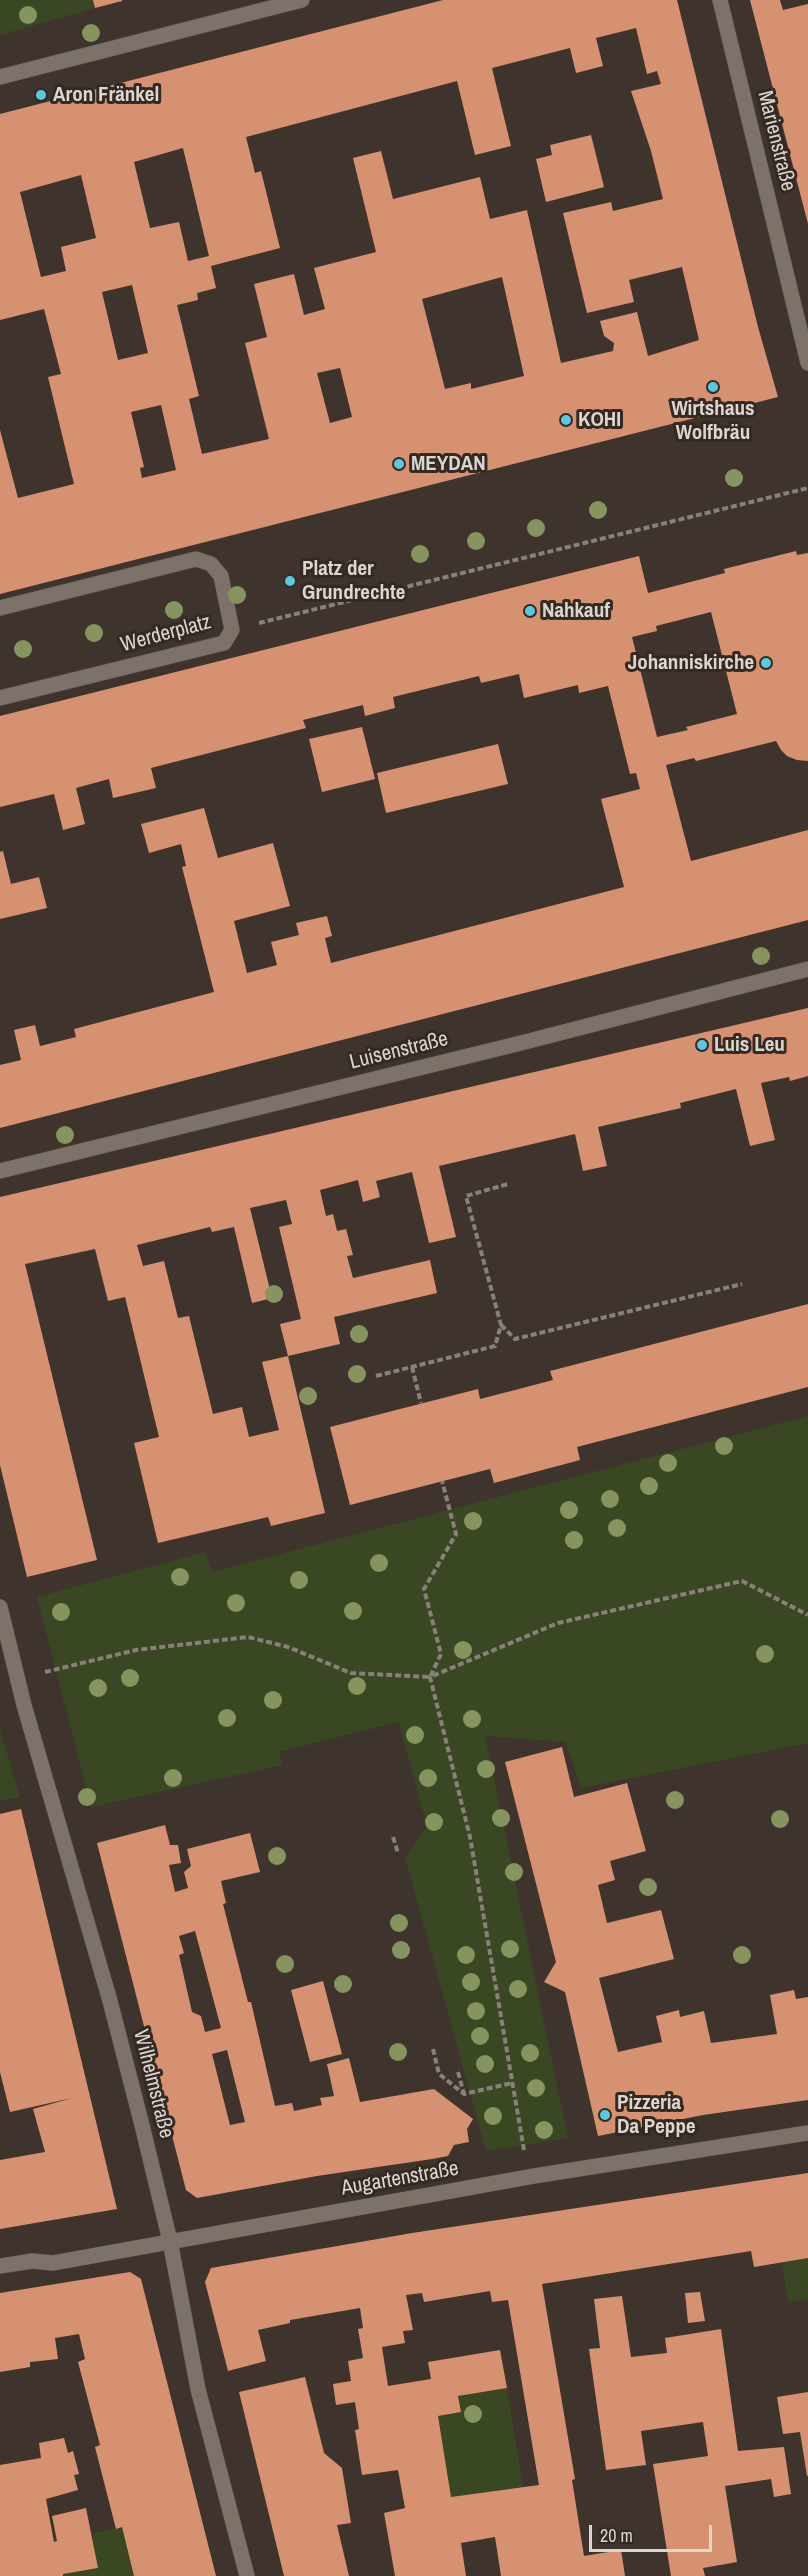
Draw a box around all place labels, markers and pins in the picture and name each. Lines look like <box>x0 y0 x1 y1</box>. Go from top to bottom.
place label: Aron Fränkel <box>53 82 159 108</box>
marker: Aron Fränkel <box>34 88 48 102</box>
marker: Wirtshaus Wolfbräu <box>706 380 720 394</box>
place label: Wirtshaus Wolfbräu <box>671 396 755 446</box>
place label: KOHI <box>578 407 621 433</box>
marker: KOHI <box>559 413 573 427</box>
place label: MEYDAN <box>411 451 486 477</box>
marker: MEYDAN <box>392 457 406 471</box>
place label: Platz der Grundrechte <box>302 556 405 606</box>
marker: Platz der Grundrechte <box>283 574 297 588</box>
place label: Nahkauf <box>542 598 610 624</box>
marker: Nahkauf <box>523 604 537 618</box>
place label: Johanniskirche <box>628 650 754 676</box>
marker: Johanniskirche <box>759 656 773 670</box>
place label: Luis Leu <box>714 1032 785 1058</box>
marker: Luis Leu <box>695 1038 709 1052</box>
place label: Pizzeria Da Peppe <box>617 2090 695 2140</box>
marker: Pizzeria Da Peppe <box>598 2108 612 2122</box>

